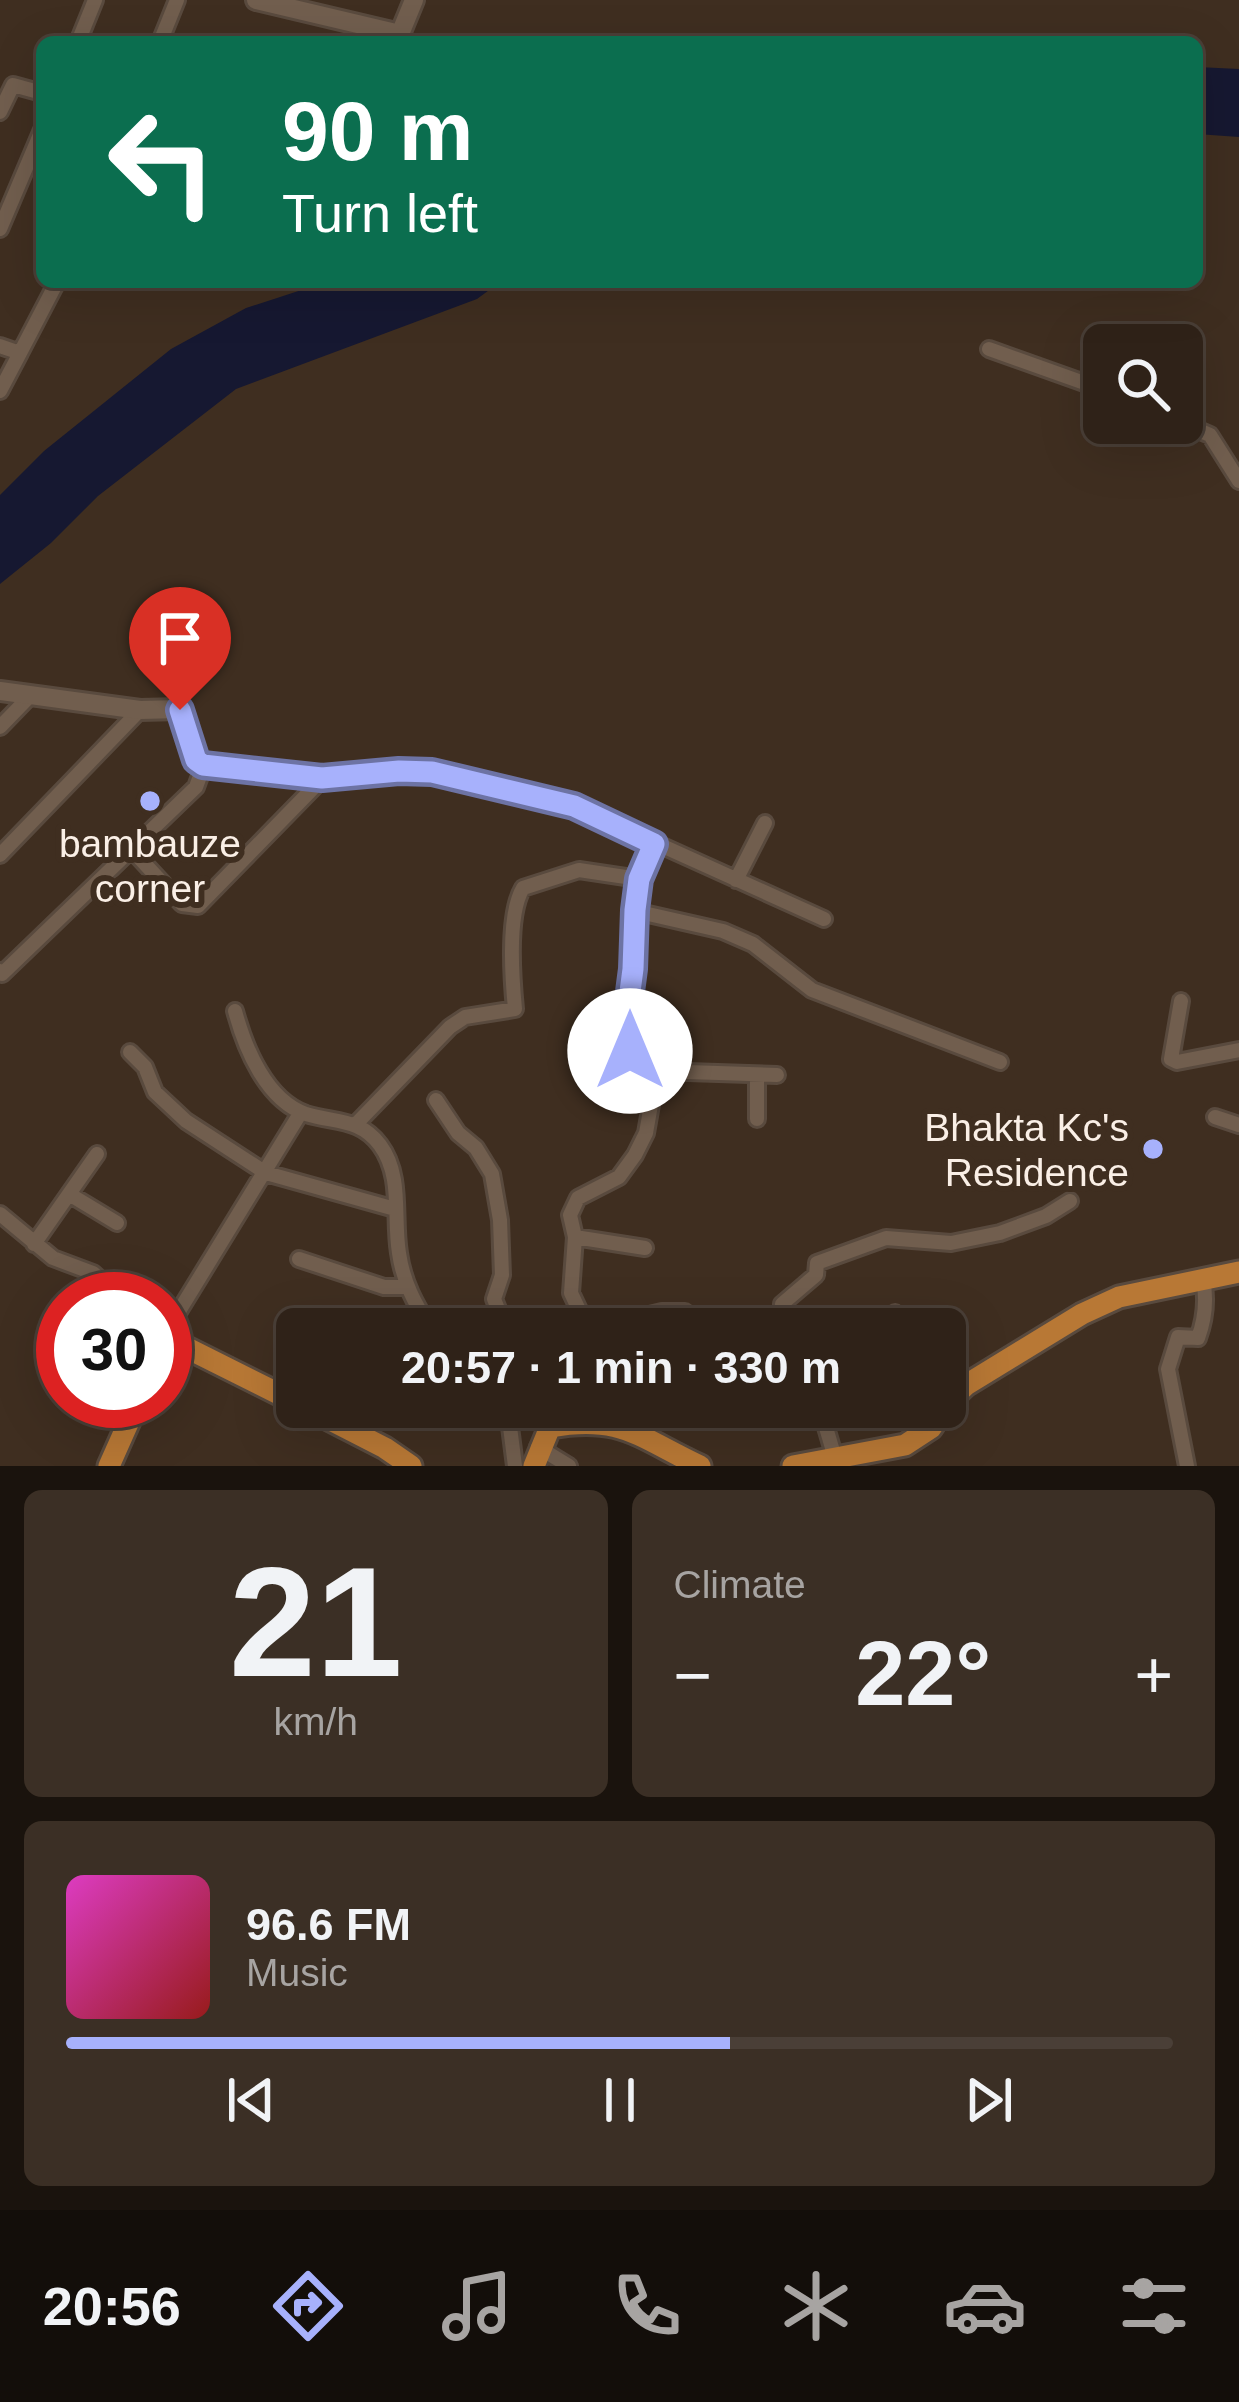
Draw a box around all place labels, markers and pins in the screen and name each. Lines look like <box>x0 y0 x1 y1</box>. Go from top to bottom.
pin <box>129 587 231 710</box>
marker: bambauze corner <box>137 788 163 814</box>
place label: bambauze corner <box>59 822 241 910</box>
place label: Bhakta Kc's Residence <box>924 1106 1129 1194</box>
marker: Bhakta Kc's Residence <box>1140 1136 1166 1162</box>

